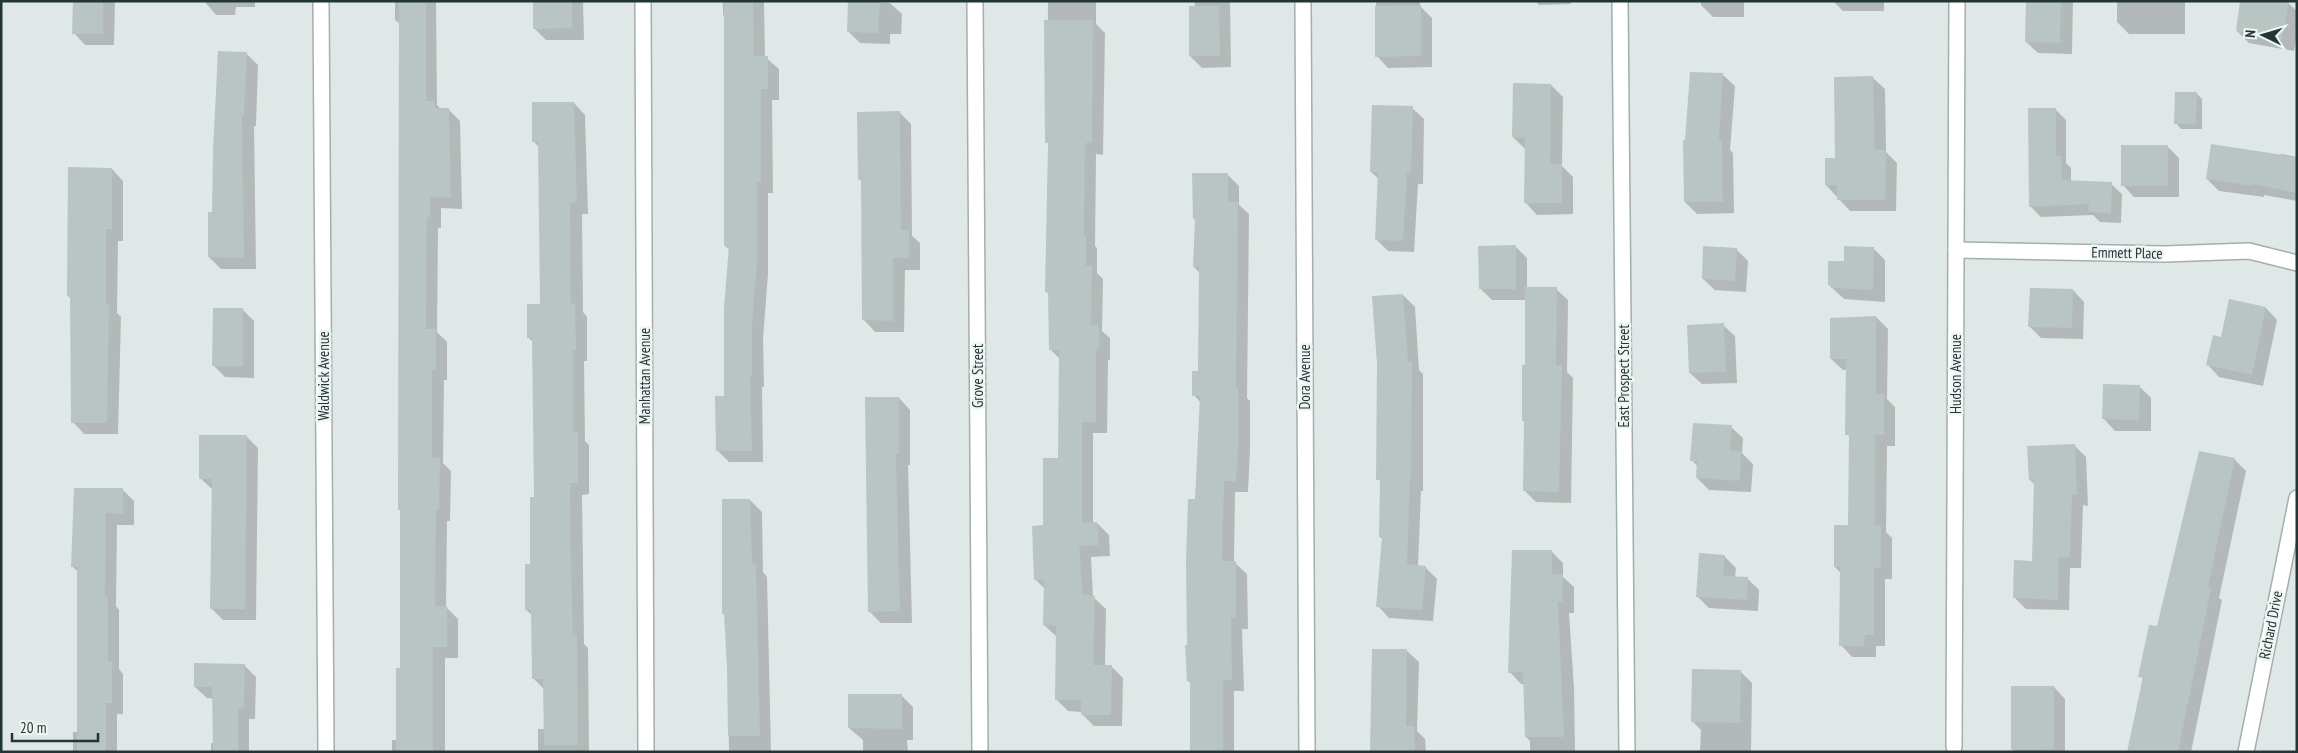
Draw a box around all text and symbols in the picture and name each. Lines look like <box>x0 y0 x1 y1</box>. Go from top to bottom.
north arrow <box>2238 10 2288 60</box>
text: N <box>2241 29 2259 38</box>
street label: Emmett Place <box>2091 242 2163 263</box>
street label: East Prospect Street <box>1614 324 1633 428</box>
street label: Manhattan Avenue <box>635 328 654 424</box>
street label: Waldwick Avenue <box>314 331 333 421</box>
street label: Hudson Avenue <box>1946 334 1965 414</box>
street label: Grove Street <box>968 344 987 408</box>
street label: Dora Avenue <box>1295 344 1314 410</box>
street label: Richard Drive <box>2255 589 2286 661</box>
scale bar <box>12 710 99 742</box>
text: 20 m <box>20 718 46 737</box>

